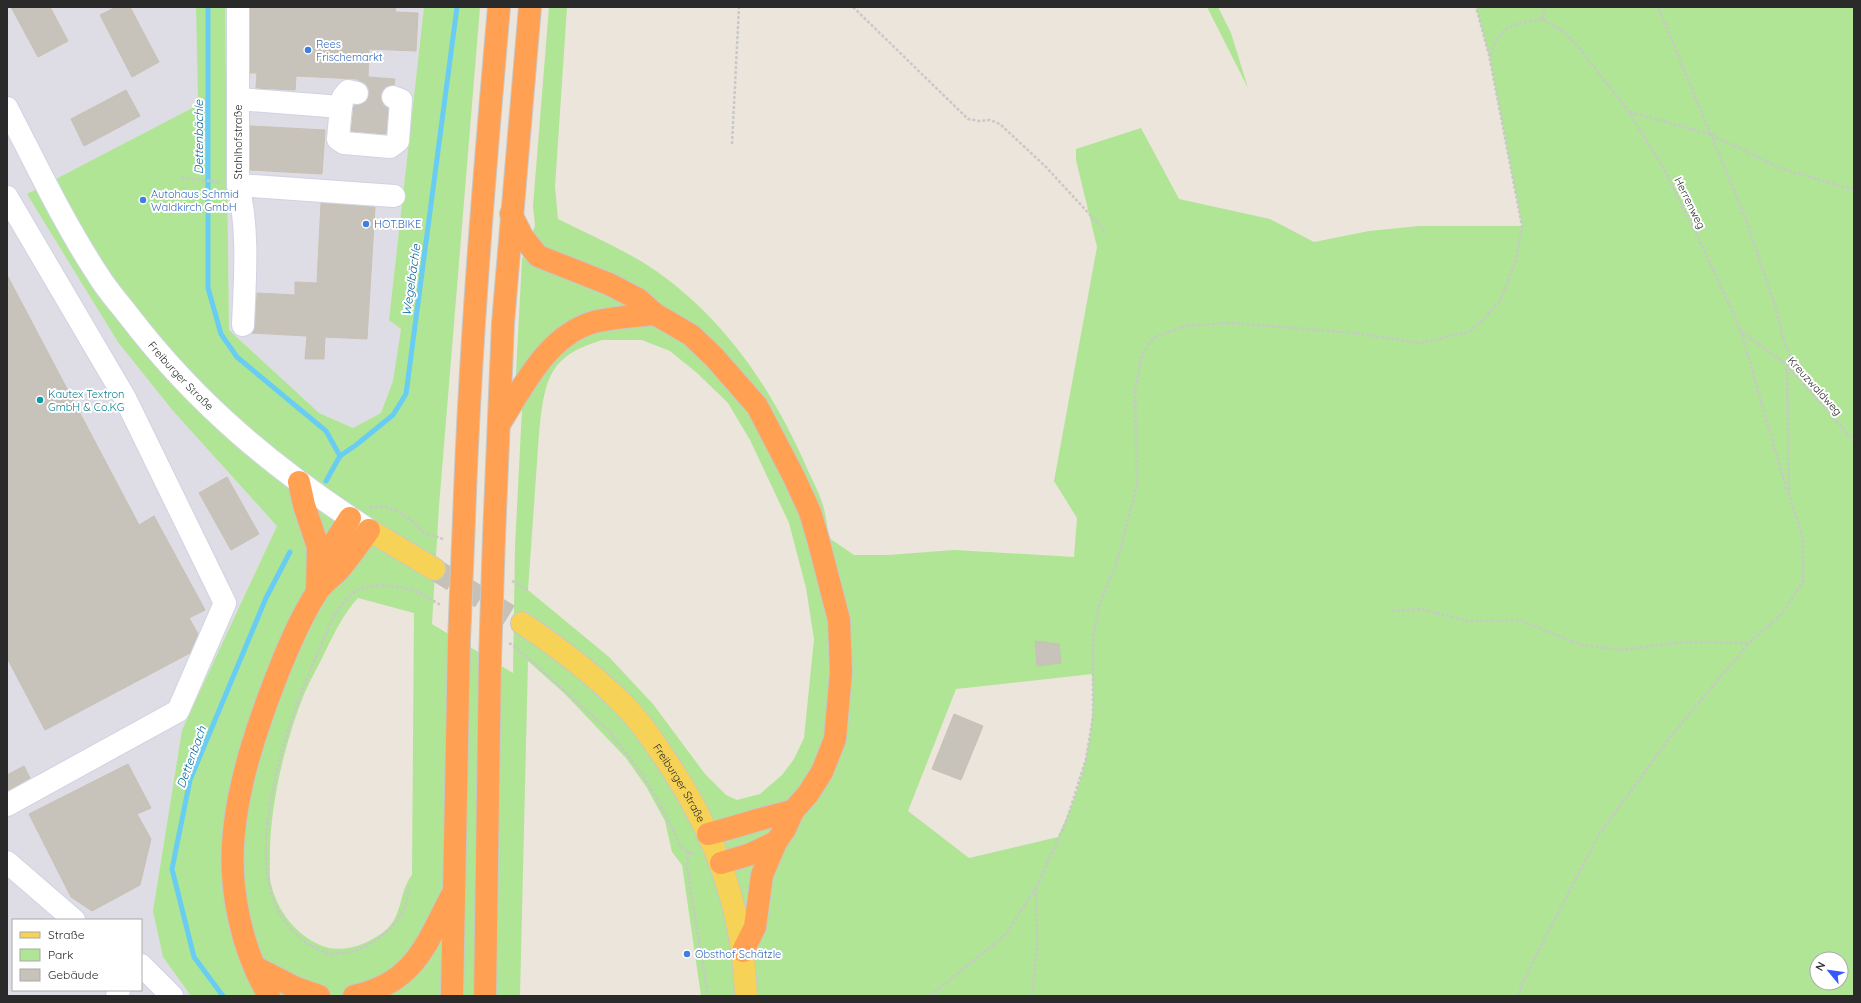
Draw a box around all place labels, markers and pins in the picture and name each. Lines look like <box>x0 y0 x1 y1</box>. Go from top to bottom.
place label: Rees Frischemarkt <box>316 37 383 64</box>
marker: Rees Frischemarkt <box>303 45 313 55</box>
place label: Autohaus Schmid Waldkirch GmbH <box>151 187 239 214</box>
marker: Autohaus Schmid Waldkirch GmbH <box>138 195 148 205</box>
place label: HOT.BIKE <box>374 217 421 231</box>
marker: HOT.BIKE <box>361 219 371 229</box>
place label: Kautex Textron GmbH & Co.KG <box>48 387 124 414</box>
marker: Kautex Textron GmbH & Co.KG <box>35 395 45 405</box>
place label: Obsthof Schätzle <box>695 947 781 961</box>
marker: Obsthof Schätzle <box>682 949 692 959</box>

